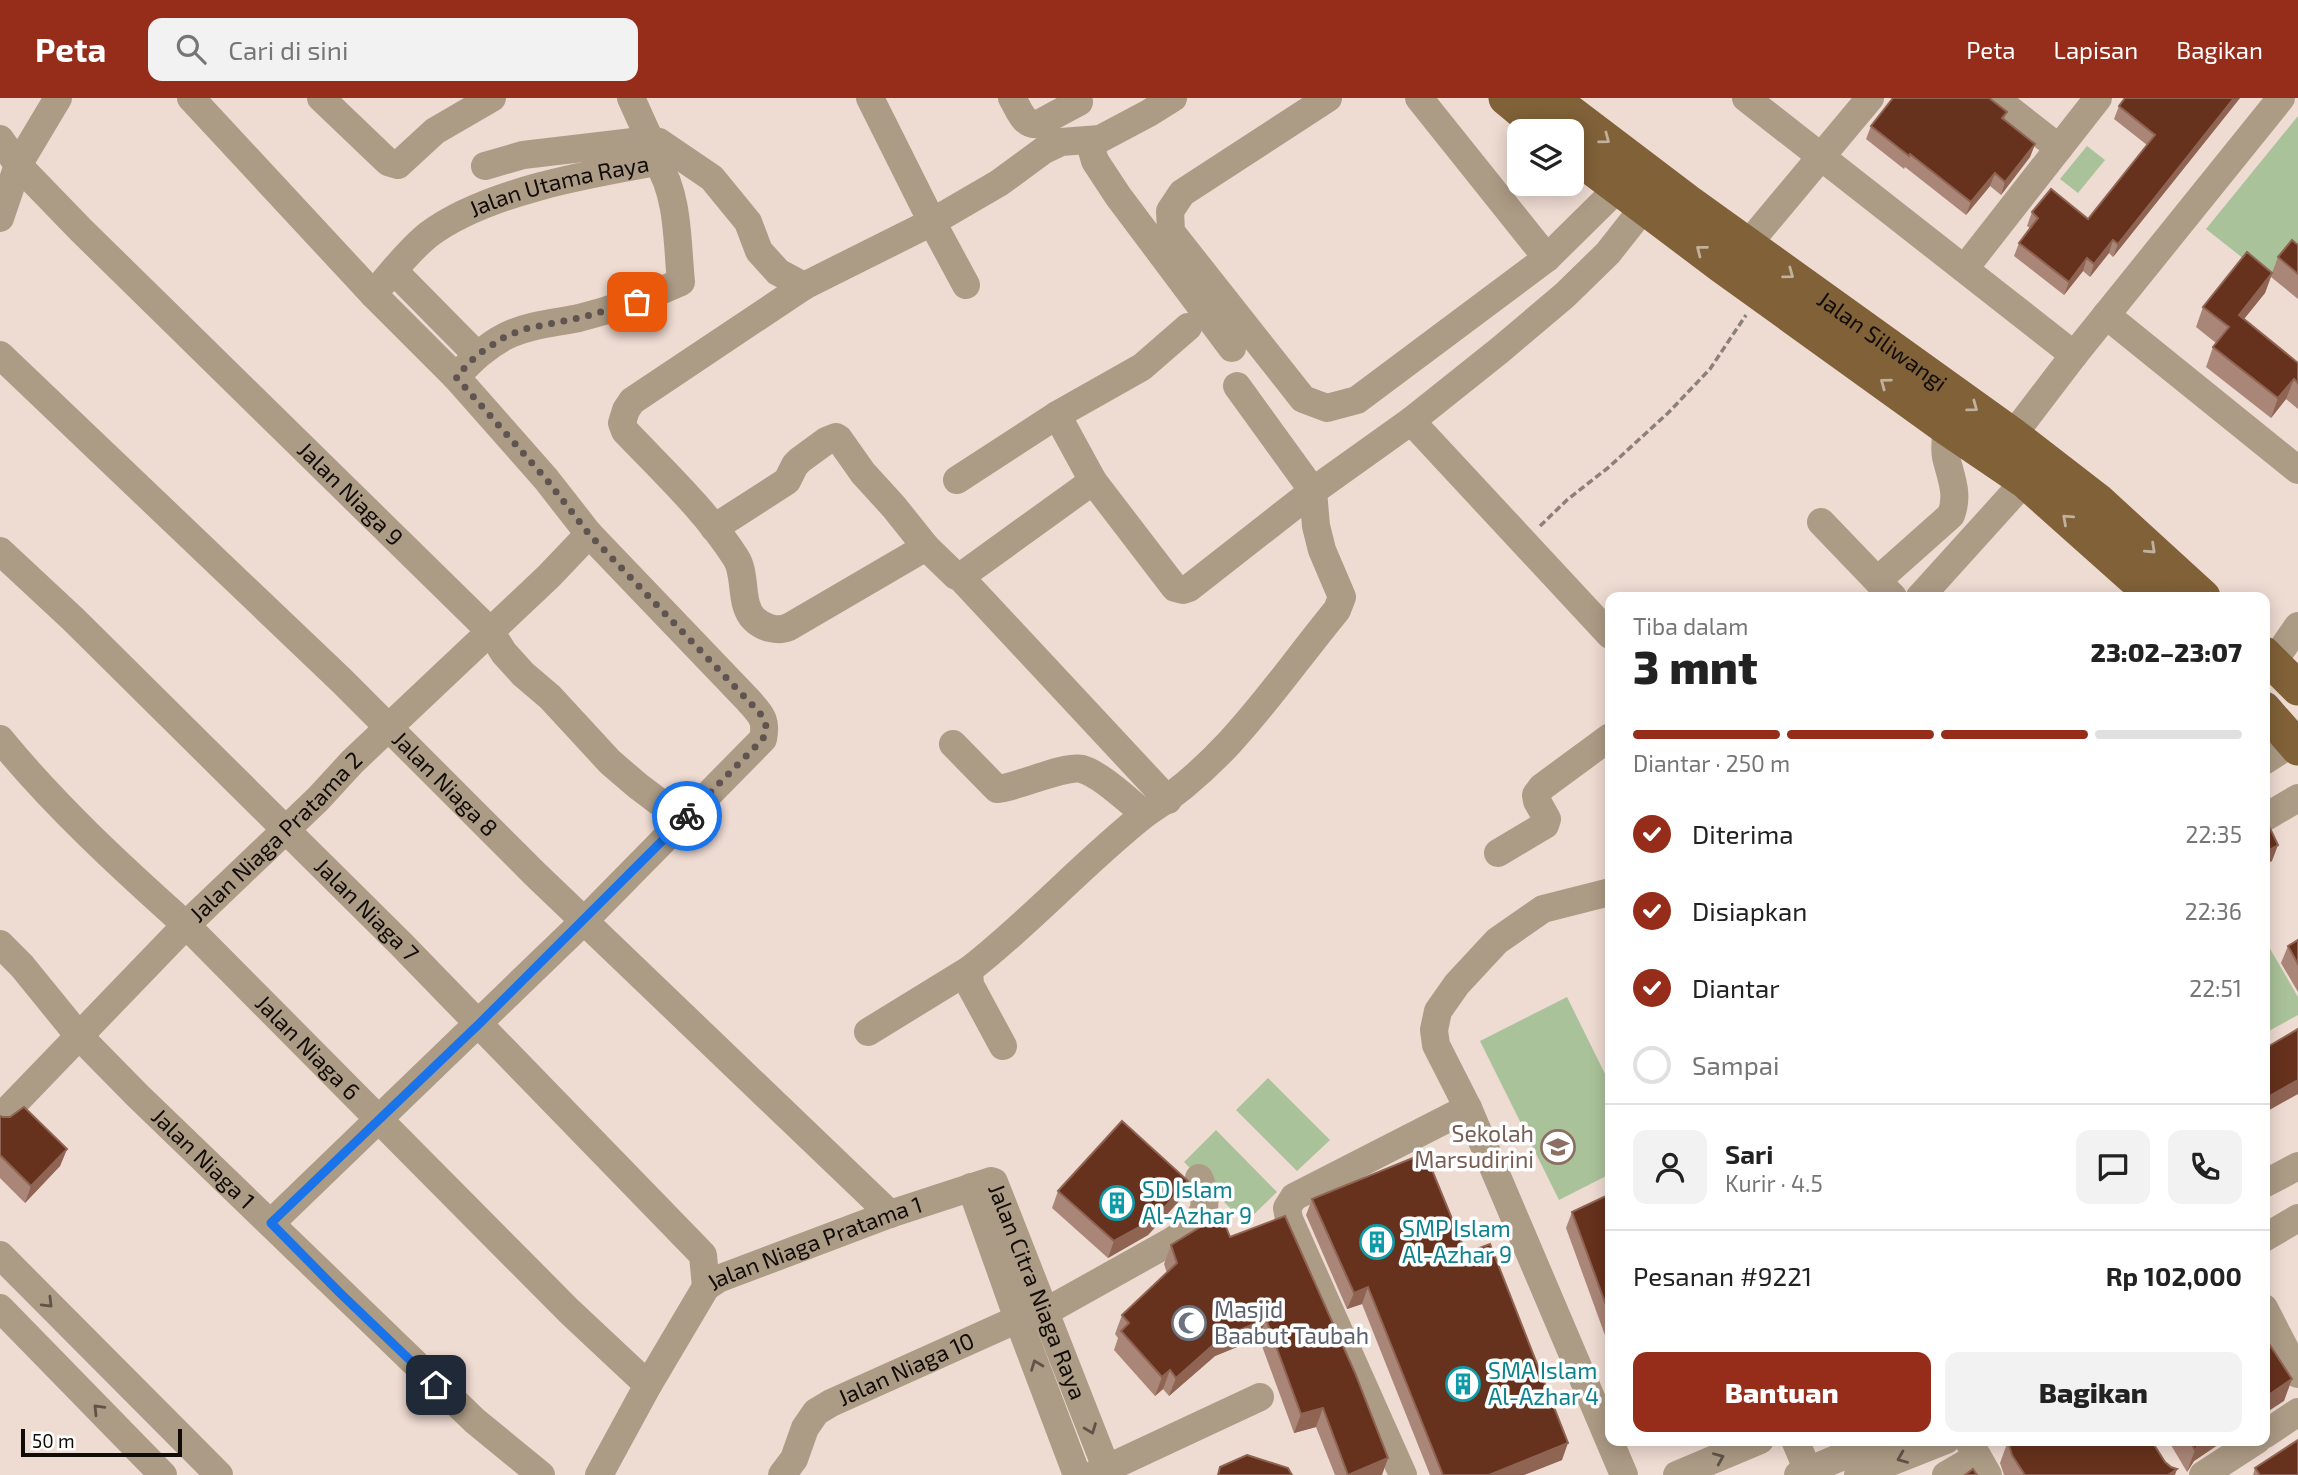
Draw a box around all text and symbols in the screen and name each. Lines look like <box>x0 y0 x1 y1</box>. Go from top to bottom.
search box <box>148 18 638 81</box>
text: Peta <box>35 29 106 69</box>
icon: search <box>172 30 210 68</box>
text: Cari di sini <box>228 34 348 65</box>
text: Peta <box>1966 35 2016 64</box>
text: Lapisan <box>2054 35 2138 64</box>
text: Bagikan <box>2176 35 2263 64</box>
map controls <box>1507 119 1584 196</box>
button: layers <box>1507 119 1584 196</box>
one-way arrow <box>1597 131 1610 144</box>
street label: Jalan Utama Raya <box>464 149 651 222</box>
one-way arrow <box>1696 245 1709 258</box>
one-way arrow <box>1781 266 1793 278</box>
pin <box>607 272 667 332</box>
icon: bag <box>618 283 656 321</box>
street label: Jalan Siliwangi <box>1812 285 1953 397</box>
one-way arrow <box>1881 379 1893 391</box>
one-way arrow <box>1965 399 1978 411</box>
street label: Jalan Niaga 9 <box>292 435 409 551</box>
one-way arrow <box>2062 515 2075 527</box>
one-way arrow <box>2143 540 2156 553</box>
text: Tiba dalam <box>1633 612 1748 640</box>
text: 23:02–23:07 <box>2091 636 2242 667</box>
text: 3 mnt <box>1633 638 1757 693</box>
street label: Jalan Niaga 8 <box>387 725 504 842</box>
street label: Jalan Niaga Pratama 2 <box>183 745 367 927</box>
text: Diantar · 250 m <box>1633 749 1790 777</box>
courier <box>652 781 722 851</box>
icon: bike <box>668 797 706 835</box>
icon: check <box>1633 815 1671 853</box>
text: Diterima <box>1692 818 1794 849</box>
text: 22:35 <box>2186 820 2242 848</box>
street label: Jalan Niaga 7 <box>309 852 425 967</box>
icon: check <box>1633 892 1671 930</box>
text: Disiapkan <box>1692 895 1807 926</box>
text: 22:36 <box>2185 897 2242 925</box>
icon: check <box>1633 969 1671 1007</box>
text: Diantar <box>1692 972 1780 1003</box>
text: 22:51 <box>2189 974 2242 1002</box>
street label: Jalan Niaga 6 <box>250 989 366 1105</box>
text: Sampai <box>1692 1049 1779 1080</box>
street label: Jalan Niaga 1 <box>146 1102 261 1214</box>
place label: Sekolah Marsudirini <box>1414 1119 1534 1173</box>
school or university icon: Sekolah Marsudirini <box>1539 1128 1577 1166</box>
button: person <box>1633 1130 1707 1204</box>
button: chat <box>2076 1130 2150 1204</box>
button: phone <box>2168 1130 2242 1204</box>
text: Sari <box>1725 1138 1773 1169</box>
text: Kurir · 4.5 <box>1725 1169 1823 1197</box>
place label: SD Islam Al-Azhar 9 <box>1142 1175 1252 1229</box>
street label: Jalan Citra Niaga Raya <box>983 1179 1093 1403</box>
building icon: SD Islam Al-Azhar 9 <box>1098 1184 1136 1222</box>
street label: Jalan Niaga Pratama 1 <box>701 1189 926 1296</box>
place label: SMP Islam Al-Azhar 9 <box>1402 1214 1512 1268</box>
building icon: SMP Islam Al-Azhar 9 <box>1358 1223 1396 1261</box>
text: Pesanan #9221 <box>1633 1260 1812 1291</box>
text: Rp 102,000 <box>2106 1260 2242 1291</box>
one-way arrow <box>40 1295 53 1308</box>
place label: Masjid Baabut Taubah <box>1214 1295 1369 1349</box>
mosque icon: Masjid Baabut Taubah <box>1170 1304 1208 1342</box>
street label: Jalan Niaga 10 <box>833 1326 978 1411</box>
button: Bantuan <box>1633 1352 1931 1432</box>
button: Bagikan <box>1945 1352 2242 1432</box>
pin <box>406 1355 466 1415</box>
place label: SMA Islam Al-Azhar 4 <box>1488 1356 1599 1410</box>
one-way arrow <box>1030 1360 1044 1372</box>
building icon: SMA Islam Al-Azhar 4 <box>1444 1365 1482 1403</box>
icon: home <box>417 1366 455 1404</box>
one-way arrow <box>94 1404 107 1417</box>
one-way arrow <box>1083 1422 1097 1434</box>
scale bar <box>21 1426 182 1458</box>
text: 50 m <box>32 1429 75 1452</box>
one-way arrow <box>1897 1449 1909 1463</box>
one-way arrow <box>1712 1452 1724 1466</box>

